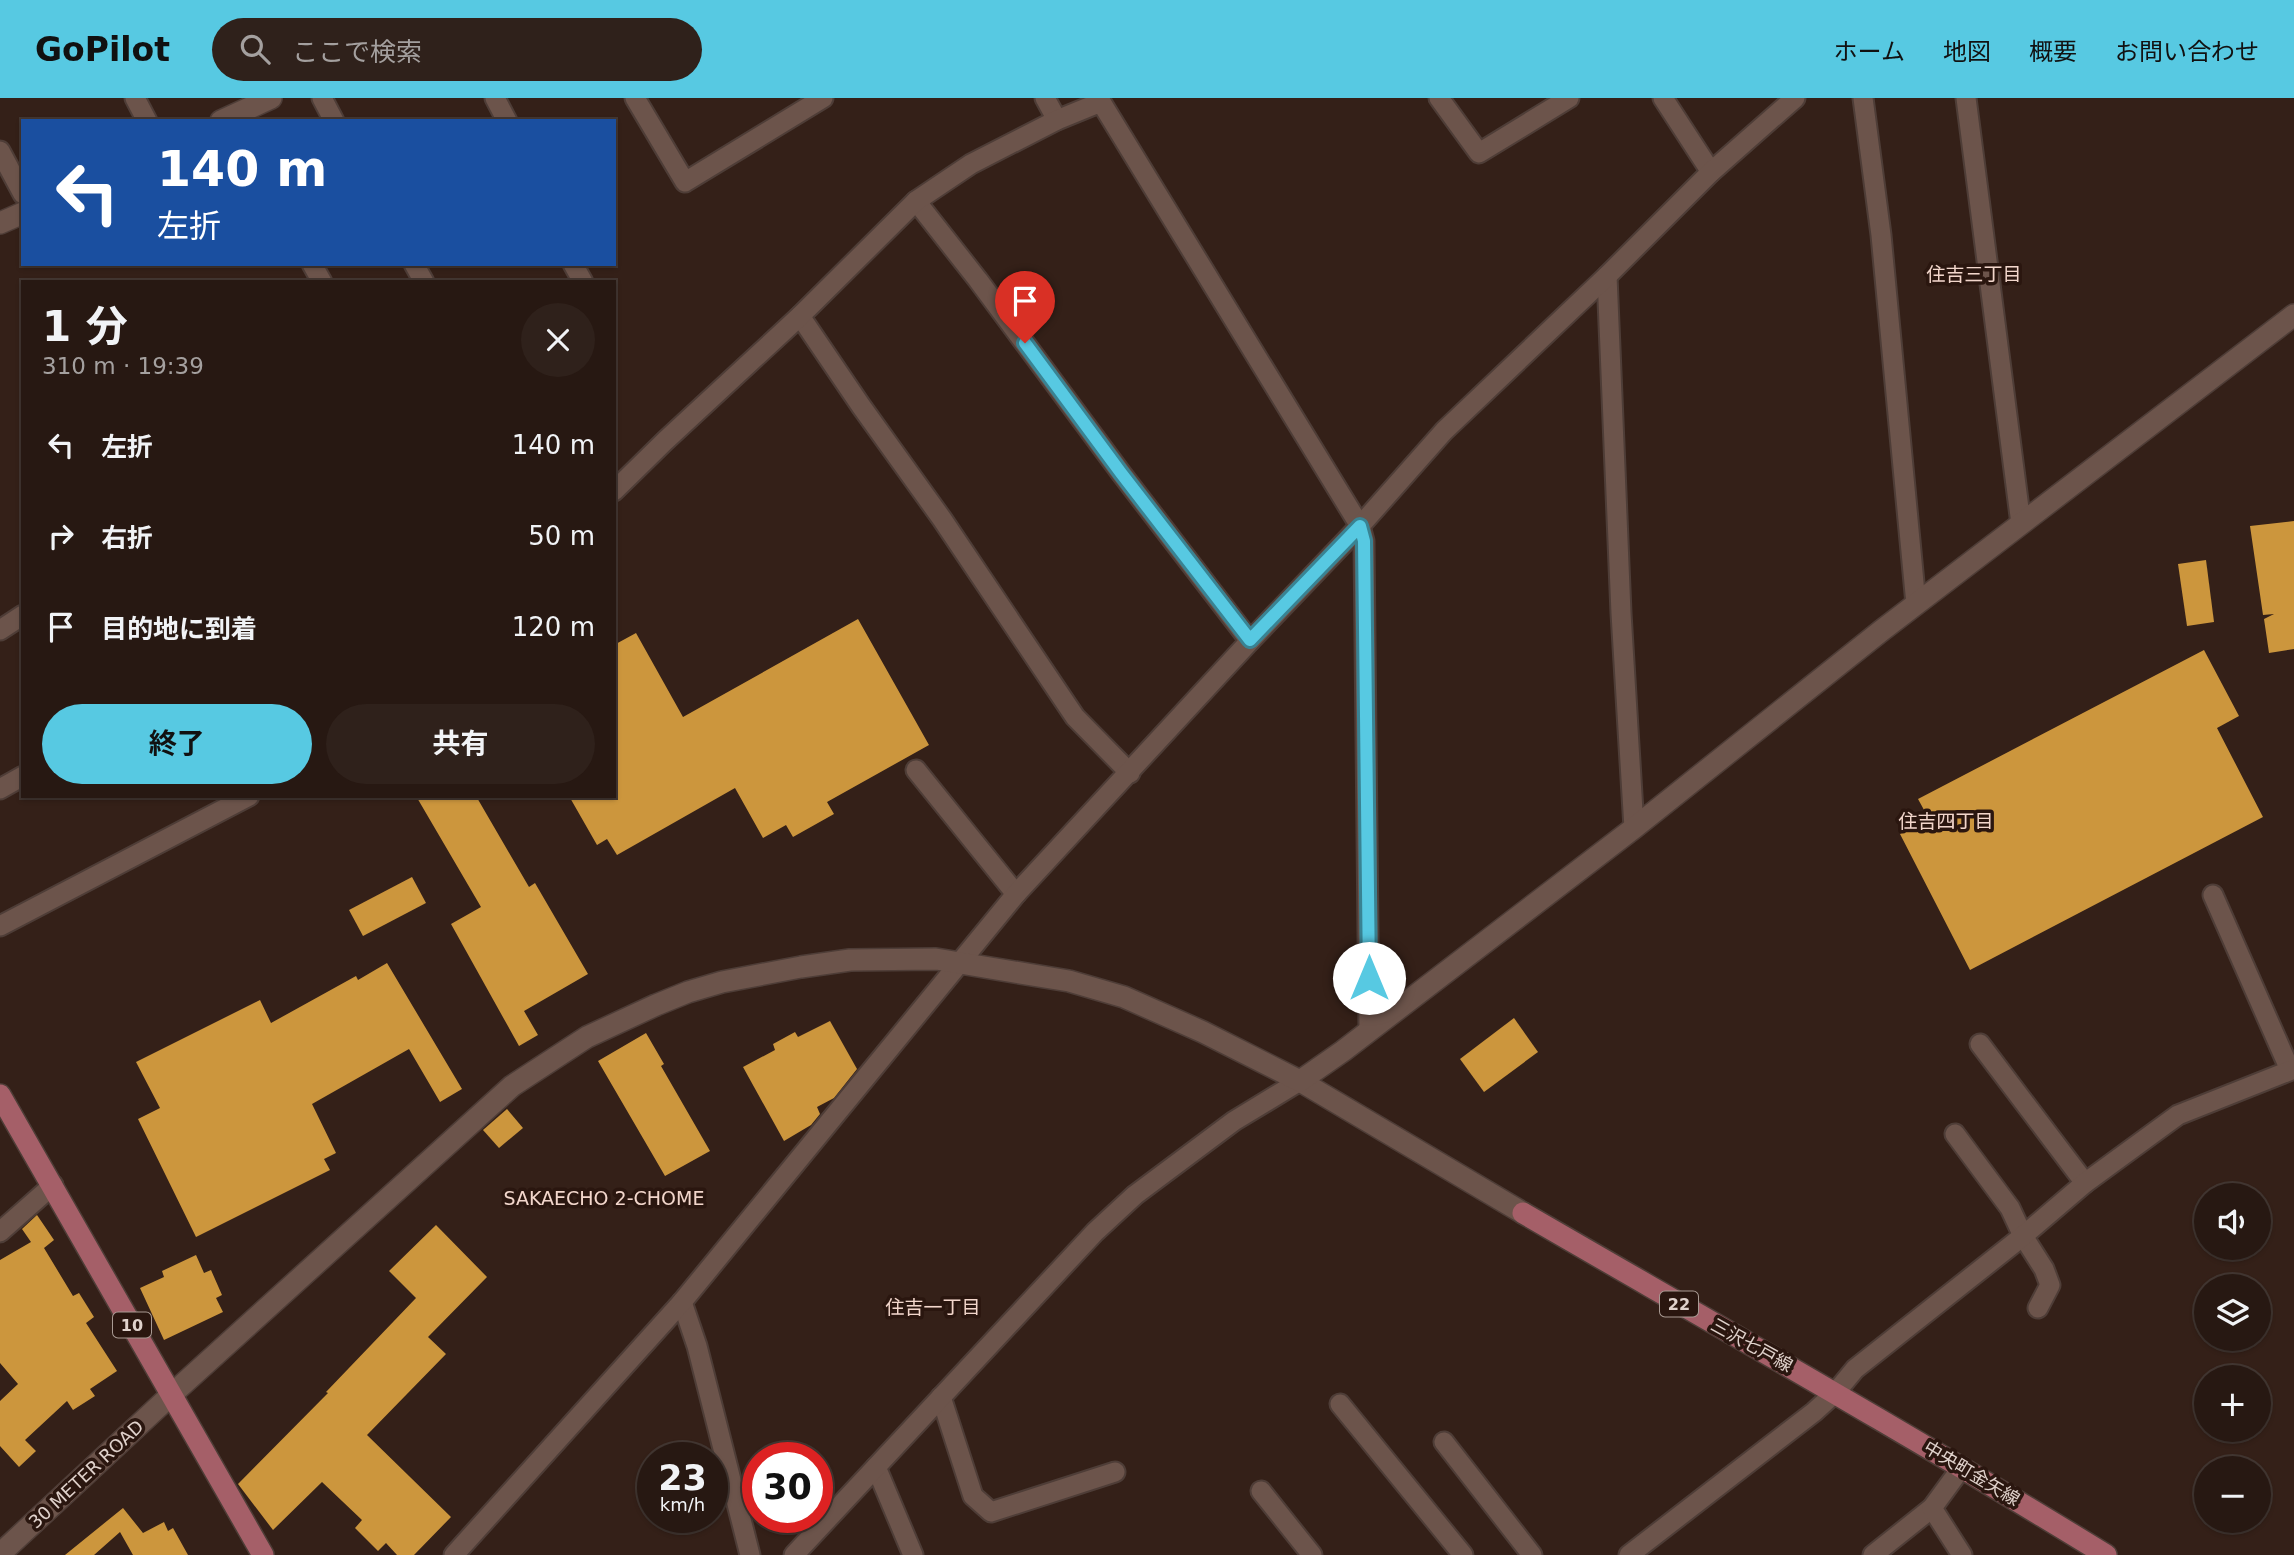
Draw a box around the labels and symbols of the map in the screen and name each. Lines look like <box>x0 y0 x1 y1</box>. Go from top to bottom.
district label: 住吉三丁目 <box>1926 263 2022 285</box>
pin <box>995 271 1055 343</box>
district label: 住吉四丁目 <box>1898 810 1994 832</box>
position arrow <box>1332 941 1406 1015</box>
district label: SAKAECHO 2-CHOME <box>504 1187 704 1209</box>
road number: 22 <box>1660 1292 1698 1316</box>
district label: 住吉一丁目 <box>885 1296 981 1318</box>
road number: 10 <box>113 1312 151 1338</box>
street label: 三沢七戸線 <box>1708 1314 1796 1376</box>
street label: 30 METER ROAD <box>24 1416 148 1532</box>
street label: 中央町金矢線 <box>1920 1436 2024 1510</box>
speed limit sign: 30 <box>742 1442 833 1533</box>

